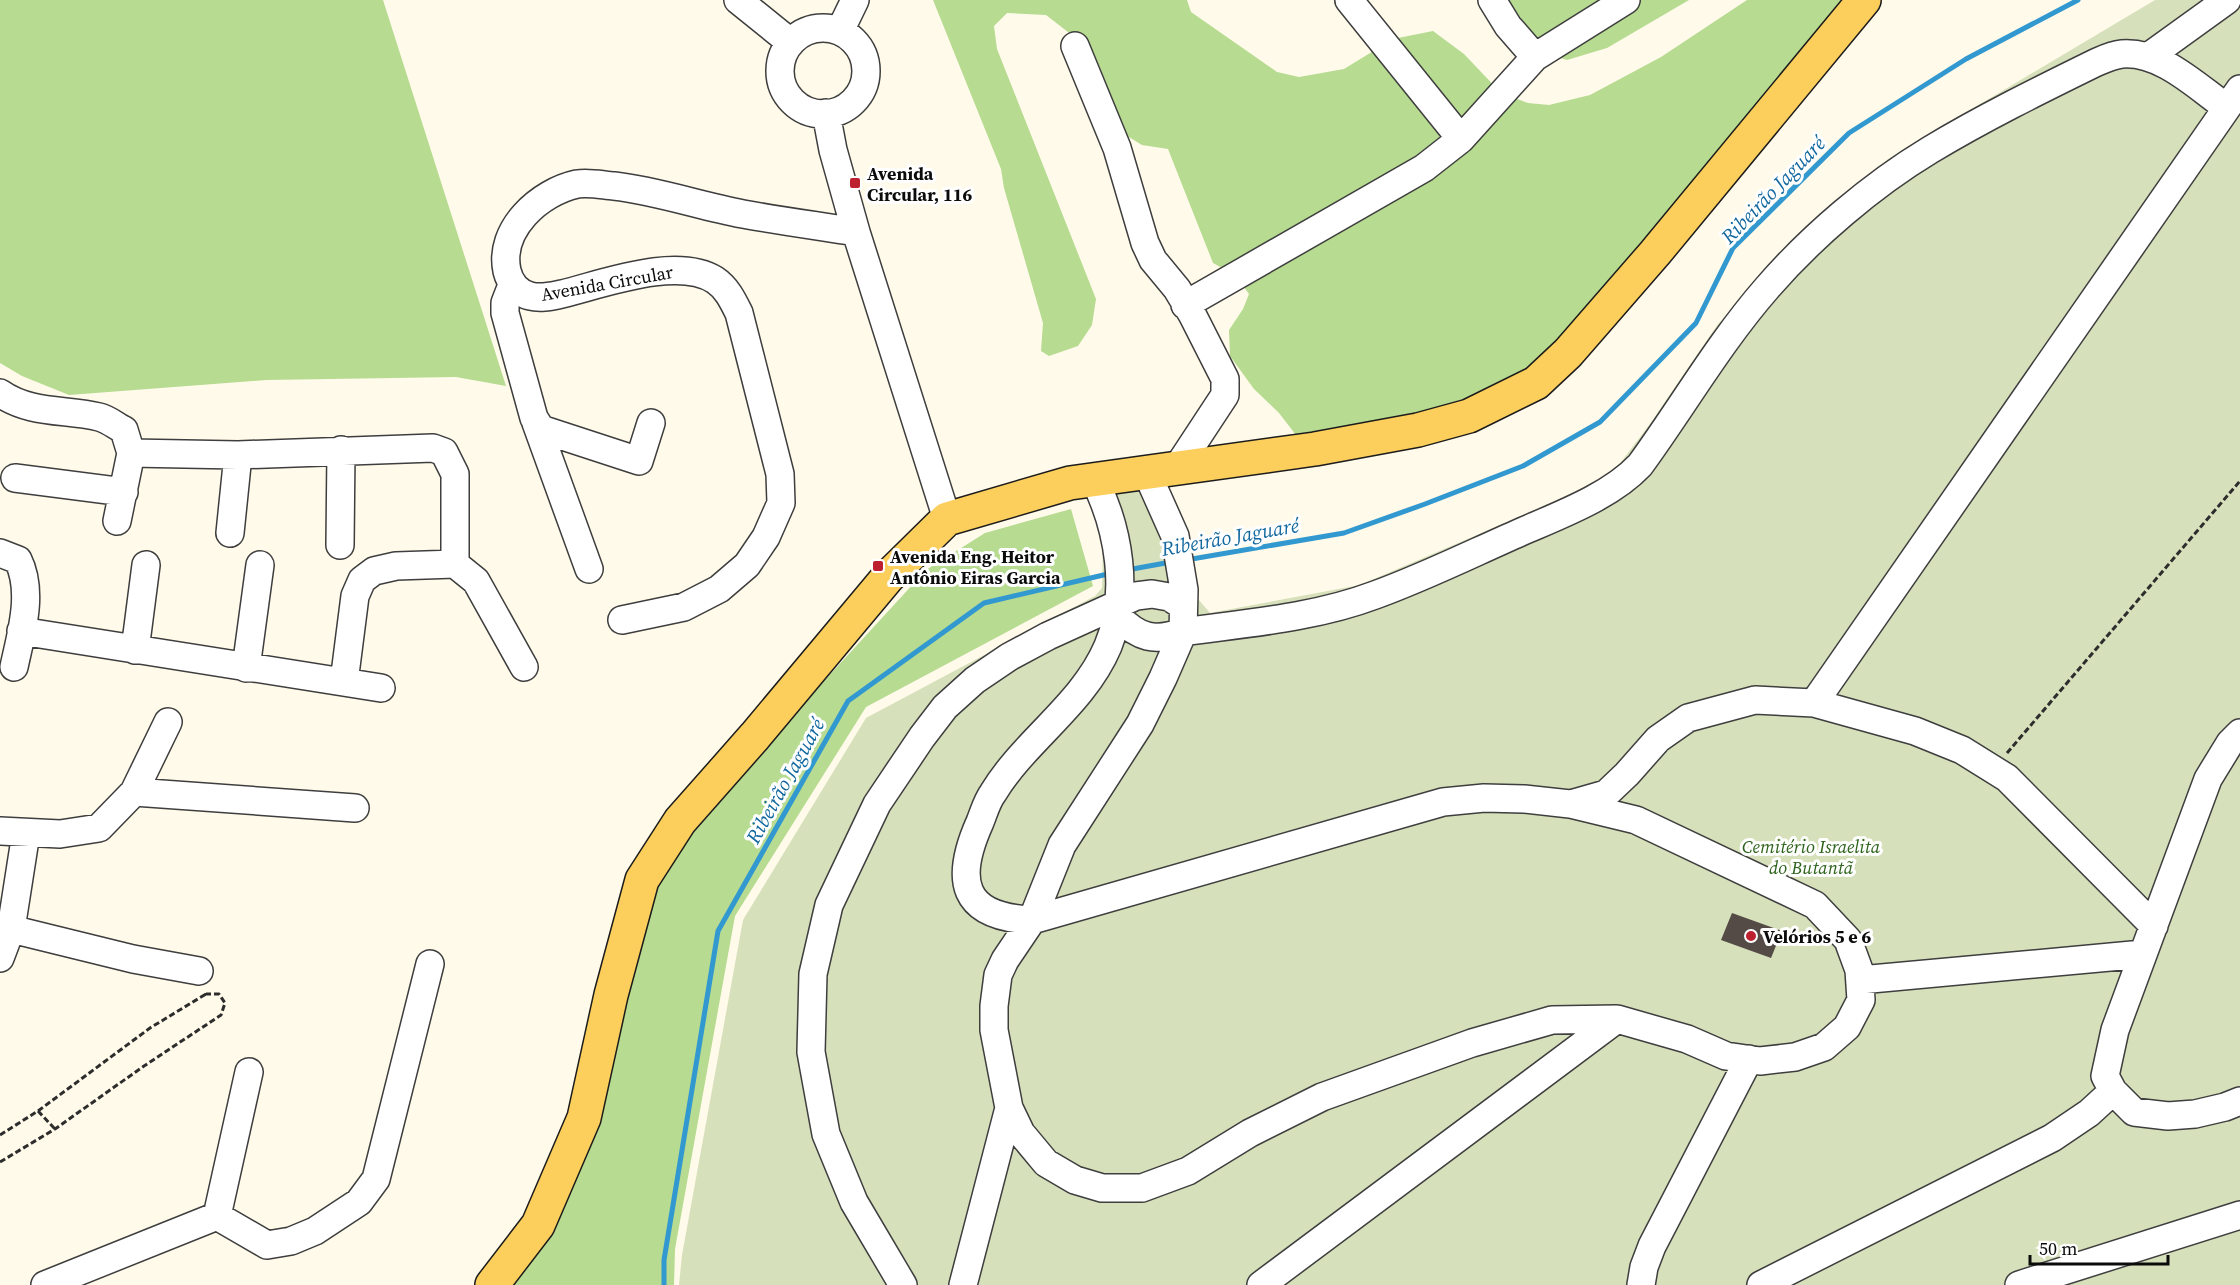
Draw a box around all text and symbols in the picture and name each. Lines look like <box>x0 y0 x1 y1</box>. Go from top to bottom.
water label: Ribeirão Jaguaré <box>1714 129 1833 250</box>
place label: Avenida Circular, 116 <box>867 161 972 207</box>
marker: Avenida Circular, 116 <box>848 176 862 190</box>
street label: Avenida Circular <box>539 259 675 307</box>
water label: Ribeirão Jaguaré <box>1158 511 1303 563</box>
place label: Avenida Eng. Heitor Antônio Eiras Garcia <box>890 544 1061 590</box>
marker: Avenida Eng. Heitor Antônio Eiras Garcia <box>871 559 885 573</box>
water label: Ribeirão Jaguaré <box>739 712 832 849</box>
park label: Cemitério Israelita do Butantã <box>1742 834 1881 880</box>
place label: Velórios 5 e 6 <box>1763 924 1872 949</box>
marker: Velórios 5 e 6 <box>1744 929 1758 943</box>
scale bar <box>2030 1228 2168 1266</box>
text: 50 m <box>2039 1236 2077 1261</box>

